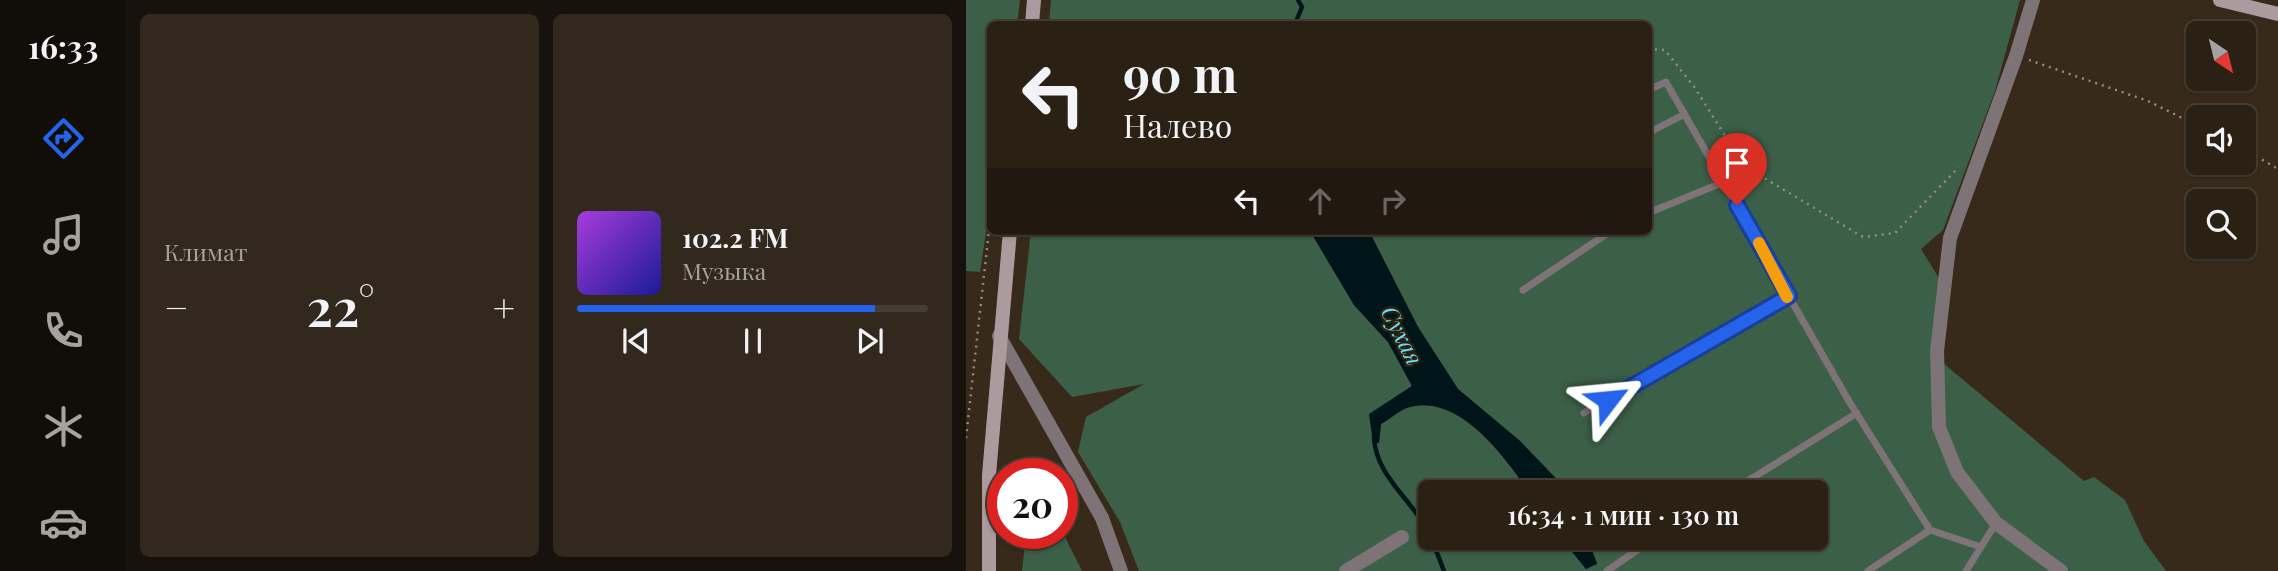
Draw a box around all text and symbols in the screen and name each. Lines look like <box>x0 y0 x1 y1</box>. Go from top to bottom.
north arrow <box>2186 21 2256 91</box>
map controls <box>2186 21 2256 259</box>
text: 16:33 <box>28 24 98 67</box>
text: 90 m <box>1123 40 1237 105</box>
icon: left <box>1008 49 1099 140</box>
text: Налево <box>1123 103 1232 146</box>
button: sound <box>2186 105 2256 175</box>
icon: directions <box>39 114 88 163</box>
pin <box>1707 133 1767 205</box>
icon: arrive <box>1718 144 1756 182</box>
icon: left <box>1228 182 1266 220</box>
icon: ahead <box>1301 182 1339 220</box>
icon: right <box>1374 182 1412 220</box>
button: search <box>2186 189 2256 259</box>
icon: music <box>39 210 88 259</box>
text: 102.2 FM <box>682 220 788 255</box>
text: Климат <box>164 236 247 267</box>
text: Музыка <box>682 255 766 286</box>
text: 22° <box>307 271 375 340</box>
text: − <box>164 281 189 332</box>
text: + <box>493 281 515 332</box>
water label: Сухая <box>1375 300 1431 370</box>
icon: phone <box>39 306 88 355</box>
icon: previous <box>617 322 655 360</box>
icon: pause <box>734 322 772 360</box>
icon: next <box>851 322 889 360</box>
position arrow <box>1571 363 1645 437</box>
icon: climate <box>39 402 88 451</box>
speed limit sign: 20 <box>987 458 1078 549</box>
text: 16:34 · 1 мин · 130 m <box>1507 497 1739 532</box>
icon: car <box>39 498 88 547</box>

